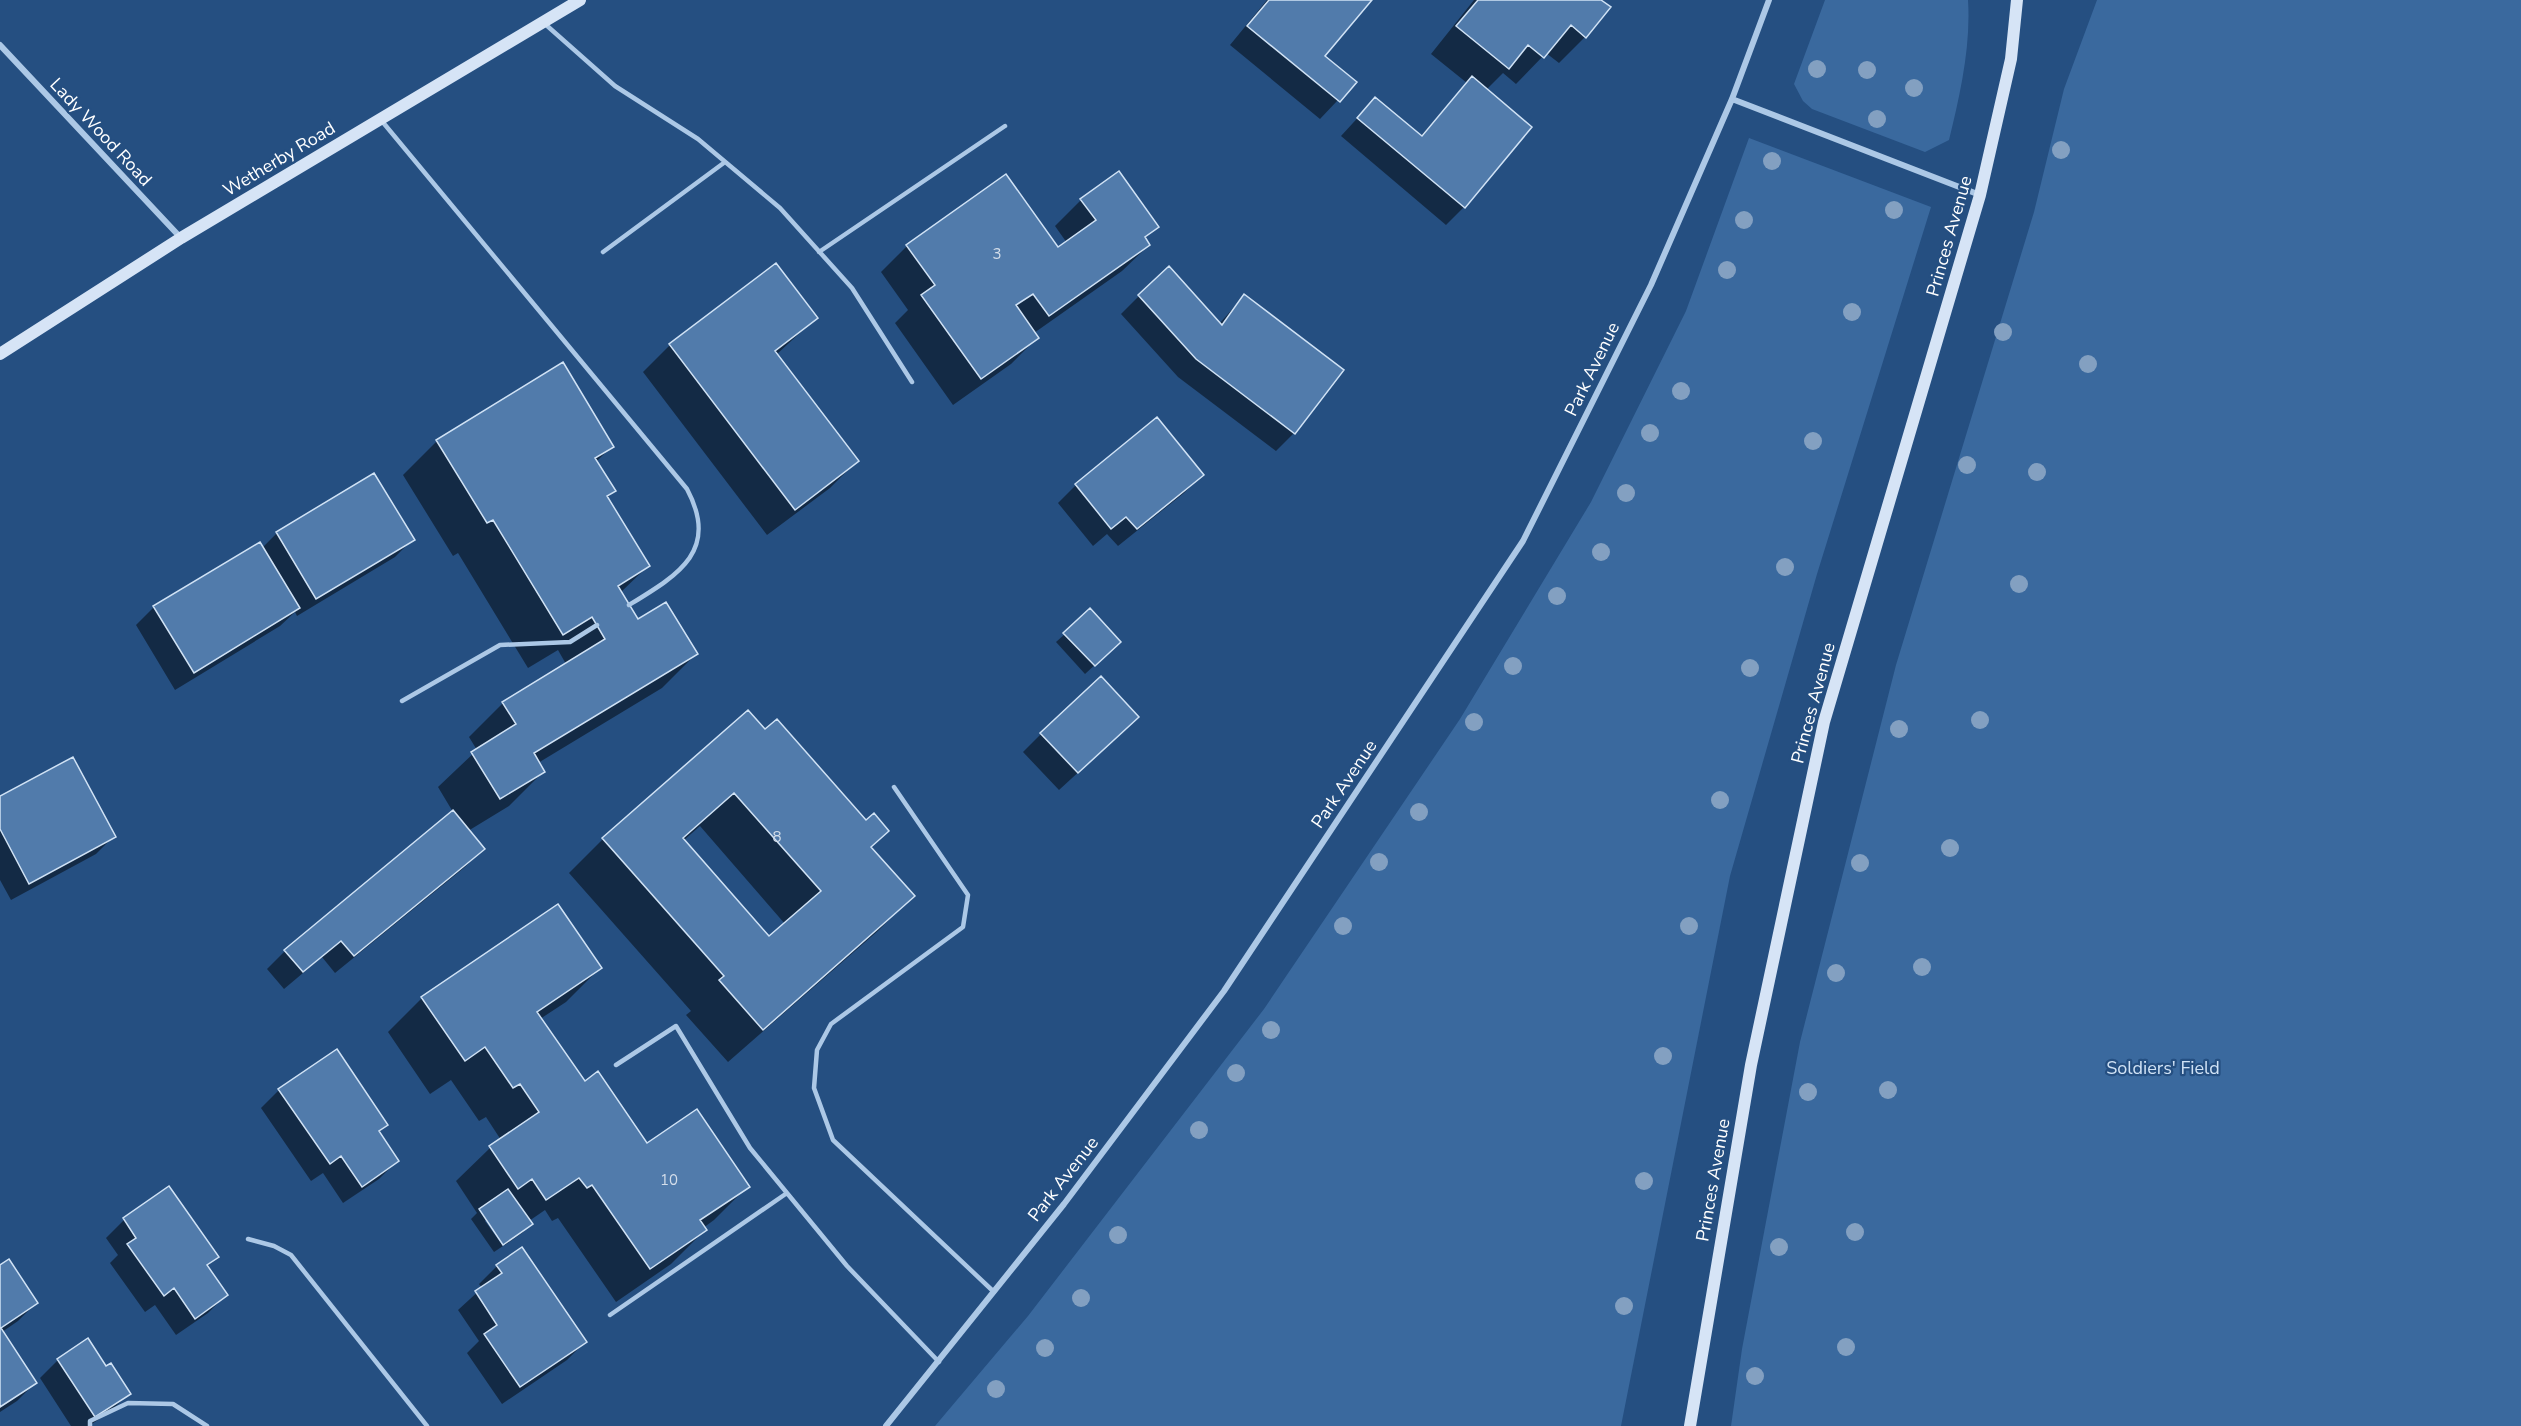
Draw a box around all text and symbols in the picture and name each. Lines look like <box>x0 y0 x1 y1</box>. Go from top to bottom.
street label: Lady Wood Road <box>45 73 157 191</box>
street label: Wetherby Road <box>218 116 340 202</box>
street label: Princes Avenue <box>1920 173 1978 299</box>
house number: 3 <box>992 244 1002 264</box>
street label: Park Avenue <box>1559 318 1625 420</box>
street label: Princes Avenue <box>1785 640 1841 766</box>
street label: Park Avenue <box>1306 735 1382 833</box>
house number: 8 <box>772 827 782 847</box>
park label: Soldiers' Field <box>2106 1056 2220 1080</box>
street label: Princes Avenue <box>1690 1117 1736 1243</box>
street label: Park Avenue <box>1022 1131 1104 1227</box>
house number: 10 <box>660 1170 678 1190</box>

